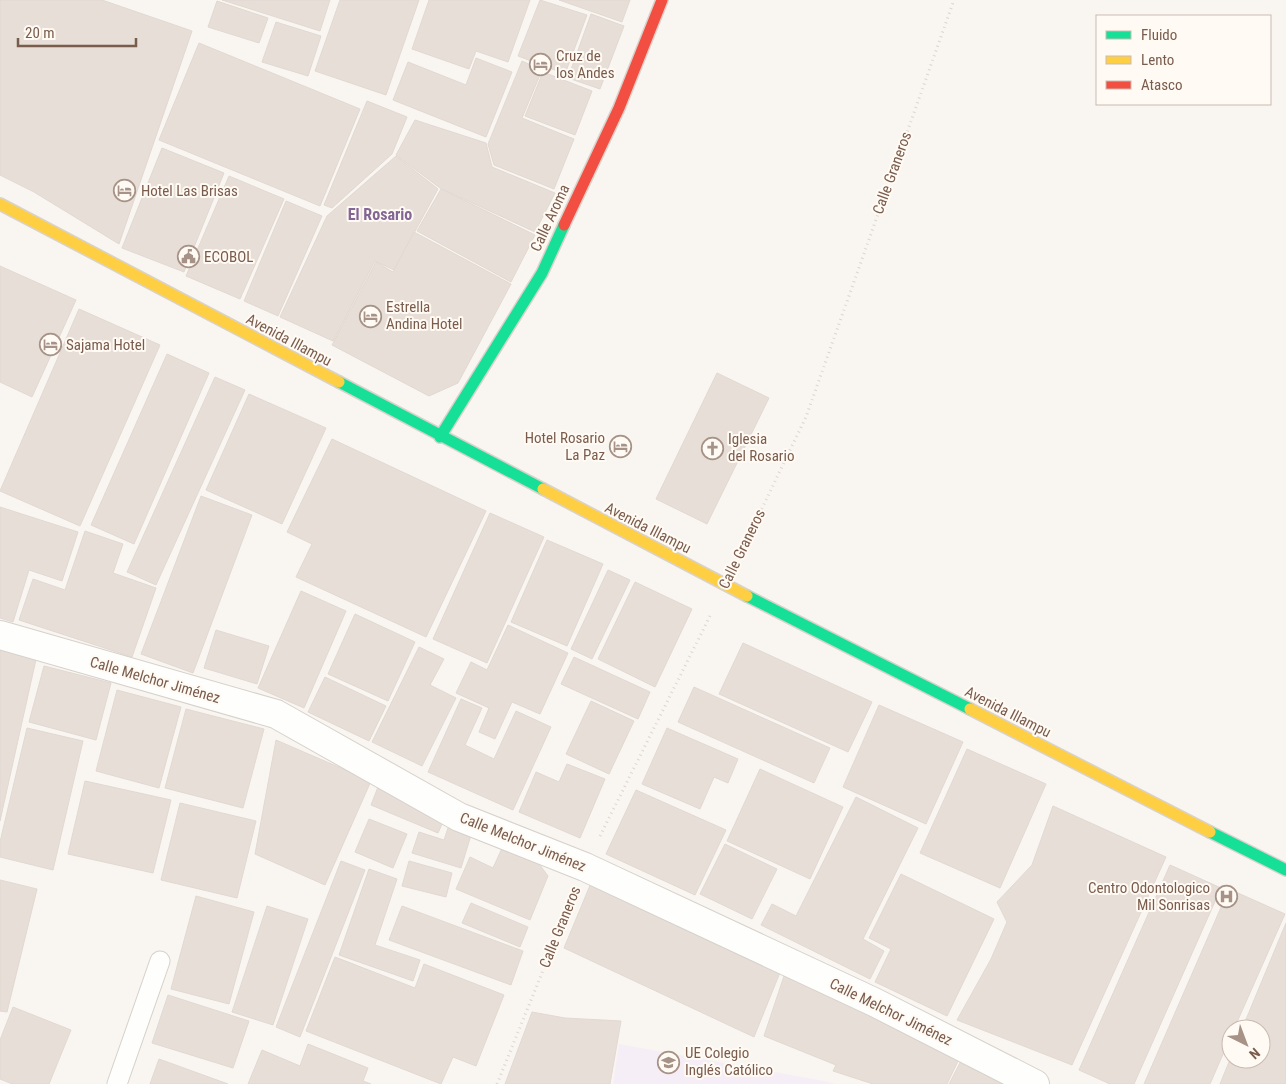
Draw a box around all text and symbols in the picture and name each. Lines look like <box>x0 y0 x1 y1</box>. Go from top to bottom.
scale bar <box>18 15 135 47</box>
legend <box>1096 15 1271 105</box>
text: 20 m <box>25 24 55 42</box>
text: Fluido <box>1141 26 1177 44</box>
place label: Cruz de los Andes <box>556 47 615 82</box>
text: Lento <box>1141 51 1174 69</box>
hotel icon: Cruz de los Andes <box>528 53 552 77</box>
text: Atasco <box>1141 76 1182 94</box>
street label: Calle Graneros <box>869 129 915 217</box>
hotel icon: Hotel Las Brisas <box>113 179 137 203</box>
place label: Hotel Las Brisas <box>141 182 238 200</box>
street label: Calle Aroma <box>527 182 573 254</box>
district label: El Rosario <box>348 205 412 224</box>
public building icon: ECOBOL <box>176 245 200 269</box>
place label: ECOBOL <box>204 248 253 266</box>
place label: Estrella Andina Hotel <box>386 298 462 333</box>
hotel icon: Estrella Andina Hotel <box>358 304 382 328</box>
street label: Avenida Illampu <box>243 310 335 370</box>
hotel icon: Sajama Hotel <box>38 333 62 357</box>
place label: Sajama Hotel <box>66 336 145 354</box>
place label: Hotel Rosario La Paz <box>525 429 605 464</box>
place label: Iglesia del Rosario <box>728 430 794 465</box>
hotel icon: Hotel Rosario La Paz <box>609 435 633 459</box>
church icon: Iglesia del Rosario <box>700 436 724 460</box>
street label: Avenida Illampu <box>602 499 694 557</box>
street label: Calle Graneros <box>715 506 769 592</box>
street label: Calle Melchor Jiménez <box>88 653 222 707</box>
street label: Avenida Illampu <box>962 683 1054 741</box>
street label: Calle Melchor Jiménez <box>457 808 589 876</box>
place label: Centro Odontologico Mil Sonrisas <box>1088 879 1210 914</box>
street label: Calle Graneros <box>535 883 585 970</box>
hospital icon: Centro Odontologico Mil Sonrisas <box>1214 885 1238 909</box>
street label: Calle Melchor Jiménez <box>827 974 955 1050</box>
north arrow <box>1221 1019 1271 1069</box>
place label: UE Colegio Inglés Católico <box>685 1044 773 1079</box>
text: N <box>1246 1045 1263 1062</box>
school or university icon: UE Colegio Inglés Católico <box>657 1050 681 1074</box>

